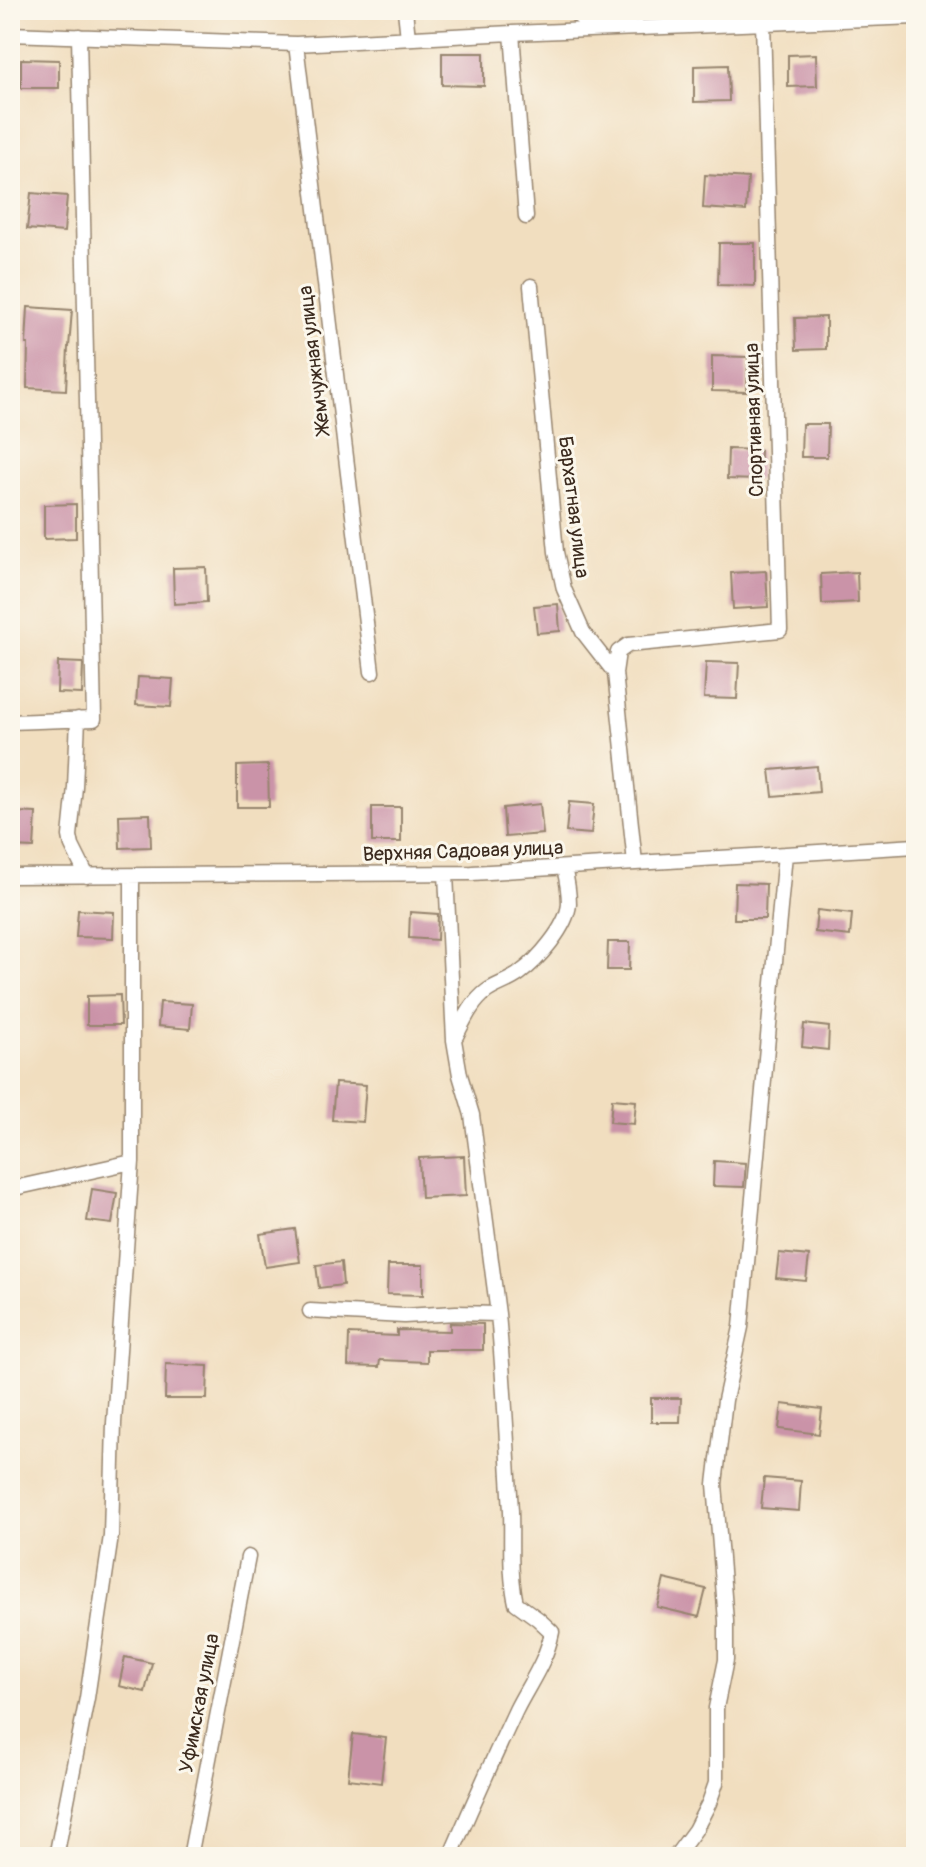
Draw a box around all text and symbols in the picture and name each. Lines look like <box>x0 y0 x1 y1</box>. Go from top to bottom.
street label: Жемчужная улица <box>292 284 336 439</box>
street label: Спортивная улица <box>739 342 769 498</box>
street label: Бархатная улица <box>553 435 595 579</box>
street label: Верхняя Садовая улица <box>362 835 564 867</box>
street label: Уфимская улица <box>173 1631 225 1775</box>

